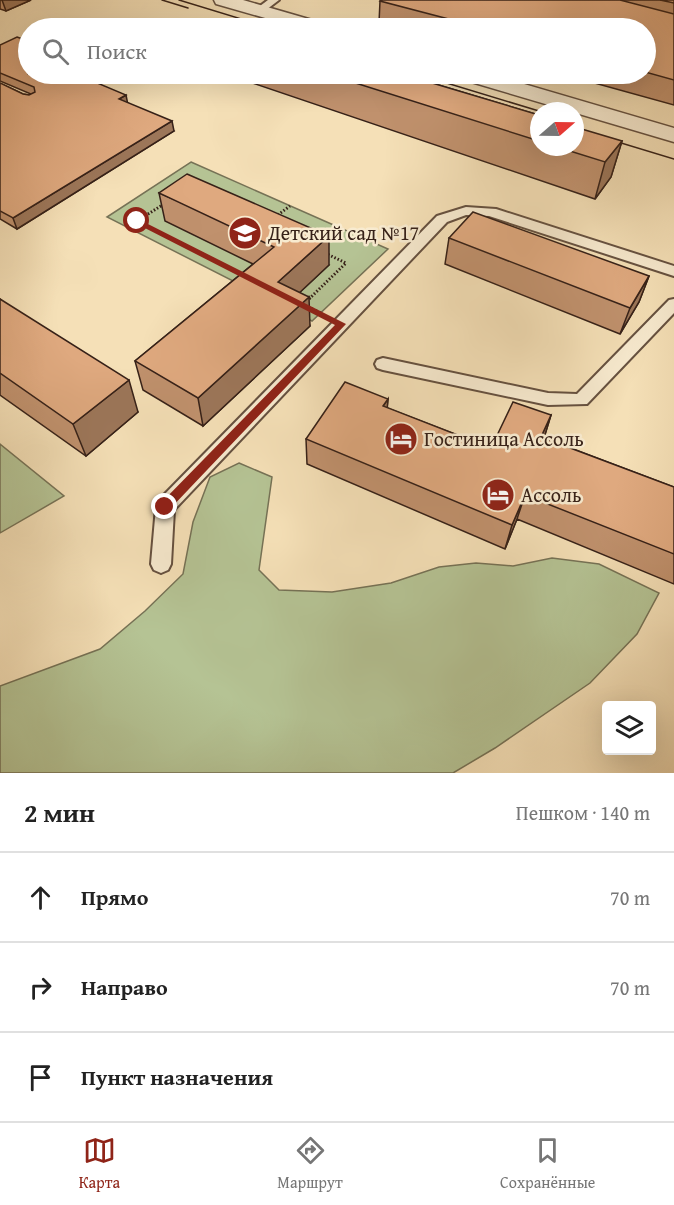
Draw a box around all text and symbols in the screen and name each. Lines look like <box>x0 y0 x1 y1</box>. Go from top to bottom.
search box <box>18 18 656 84</box>
icon: search <box>39 35 72 68</box>
text: Поиск <box>87 35 147 67</box>
north arrow <box>530 102 584 156</box>
route start <box>123 207 149 233</box>
school or university icon: Детский сад №17 <box>227 215 263 251</box>
place label: Детский сад №17 <box>267 218 419 247</box>
hotel icon: Гостиница Ассоль <box>383 421 419 457</box>
place label: Гостиница Ассоль <box>424 424 584 453</box>
hotel icon: Ассоль <box>480 477 516 513</box>
place label: Ассоль <box>521 480 582 509</box>
route end <box>151 493 177 519</box>
map controls <box>602 701 656 755</box>
button: layers <box>602 701 656 755</box>
text: 2 мин <box>24 793 95 832</box>
text: Пешком · 140 m <box>516 798 650 827</box>
icon: ahead <box>24 881 57 914</box>
text: Прямо <box>81 881 148 913</box>
text: 70 m <box>610 883 650 912</box>
icon: right <box>24 971 57 1004</box>
text: Направо <box>81 971 168 1003</box>
text: 70 m <box>610 973 650 1002</box>
icon: arrive <box>24 1061 57 1094</box>
text: Пункт назначения <box>81 1061 273 1093</box>
tab: Карта <box>79 1134 120 1194</box>
tab: Маршрут <box>277 1134 343 1194</box>
tab: Сохранённые <box>500 1134 595 1194</box>

